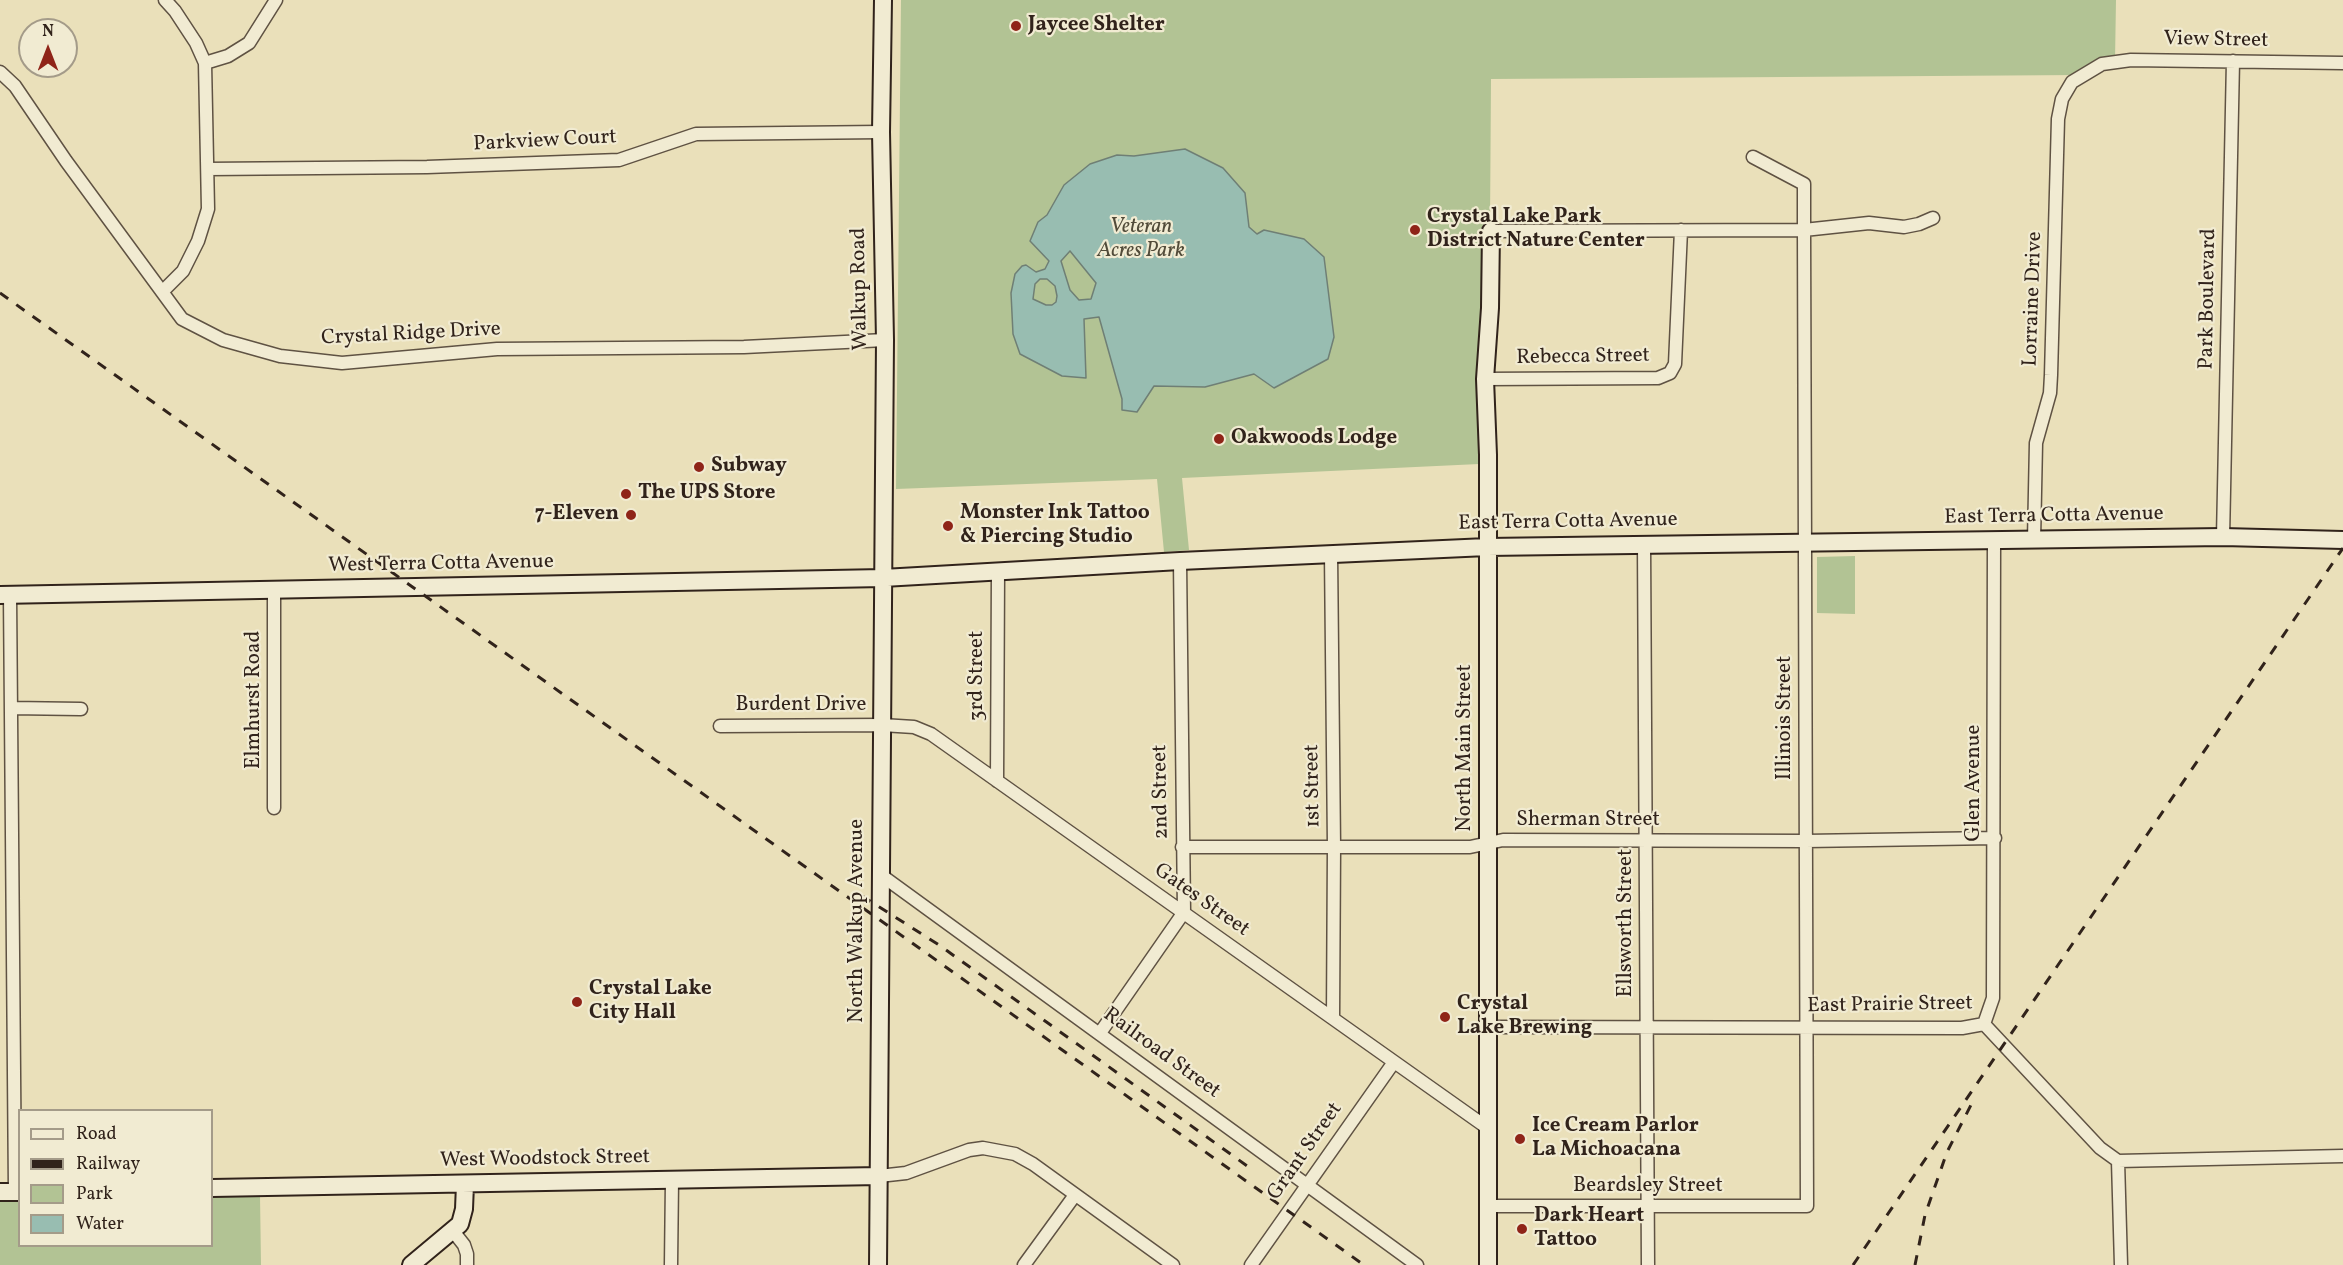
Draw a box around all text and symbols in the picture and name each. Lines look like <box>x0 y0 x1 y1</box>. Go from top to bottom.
place label: Jaycee Shelter <box>1028 13 1165 39</box>
north arrow <box>18 18 78 78</box>
marker: Jaycee Shelter <box>1009 19 1023 33</box>
text: N <box>42 21 54 43</box>
street label: View Street <box>2163 27 2269 55</box>
street label: Parkview Court <box>473 126 617 158</box>
place label: Crystal Lake Park District Nature Center <box>1427 205 1645 255</box>
park label: Veteran Acres Park <box>1097 215 1185 265</box>
marker: Crystal Lake Park District Nature Center <box>1408 223 1422 237</box>
street label: Walkup Road <box>847 227 875 351</box>
street label: Park Boulevard <box>2195 228 2223 370</box>
street label: Lorraine Drive <box>2019 231 2049 367</box>
street label: Crystal Ridge Drive <box>321 318 501 352</box>
street label: Rebecca Street <box>1516 344 1650 372</box>
place label: Oakwoods Lodge <box>1231 426 1397 452</box>
marker: Oakwoods Lodge <box>1212 432 1226 446</box>
place label: Subway <box>711 454 787 480</box>
marker: Subway <box>692 460 706 474</box>
place label: The UPS Store <box>638 481 775 507</box>
marker: The UPS Store <box>619 487 633 501</box>
place label: Monster Ink Tattoo & Piercing Studio <box>960 501 1150 551</box>
place label: 7-Eleven <box>535 502 619 528</box>
street label: East Terra Cotta Avenue <box>1944 502 2164 532</box>
marker: 7-Eleven <box>624 508 638 522</box>
street label: East Terra Cotta Avenue <box>1458 508 1678 538</box>
marker: Monster Ink Tattoo & Piercing Studio <box>941 519 955 533</box>
street label: West Terra Cotta Avenue <box>328 550 554 580</box>
street label: Elmhurst Road <box>242 631 268 769</box>
street label: 3rd Street <box>965 631 991 721</box>
street label: Illinois Street <box>1773 656 1799 780</box>
street label: North Main Street <box>1453 664 1479 832</box>
street label: Burdent Drive <box>736 693 866 719</box>
street label: Glen Avenue <box>1962 724 1988 842</box>
street label: 2nd Street <box>1149 744 1175 840</box>
street label: 1st Street <box>1301 744 1327 828</box>
street label: Sherman Street <box>1516 808 1660 834</box>
street label: North Walkup Avenue <box>845 819 871 1023</box>
street label: Ellsworth Street <box>1614 849 1640 997</box>
street label: Gates Street <box>1148 859 1254 943</box>
place label: Crystal Lake City Hall <box>589 977 712 1027</box>
place label: Crystal Lake Brewing <box>1457 992 1592 1042</box>
street label: East Prairie Street <box>1807 992 1973 1020</box>
marker: Crystal Lake City Hall <box>570 995 584 1009</box>
street label: Railroad Street <box>1097 1003 1225 1105</box>
marker: Crystal Lake Brewing <box>1438 1010 1452 1024</box>
street label: Grant Street <box>1263 1098 1349 1206</box>
legend <box>18 1109 213 1247</box>
place label: Ice Cream Parlor La Michoacana <box>1532 1114 1699 1164</box>
text: Road <box>76 1122 117 1147</box>
marker: Ice Cream Parlor La Michoacana <box>1513 1132 1527 1146</box>
street label: West Woodstock Street <box>440 1146 650 1174</box>
text: Railway <box>76 1152 140 1177</box>
street label: Beardsley Street <box>1573 1174 1723 1200</box>
text: Park <box>76 1182 113 1207</box>
place label: Dark Heart Tattoo <box>1534 1204 1644 1254</box>
text: Water <box>76 1212 124 1237</box>
marker: Dark Heart Tattoo <box>1515 1222 1529 1236</box>

